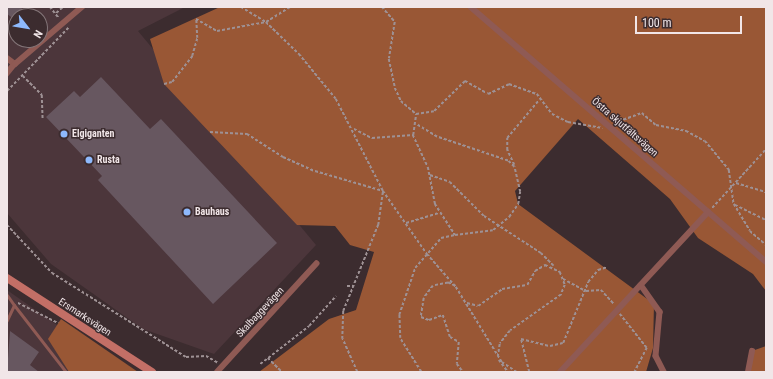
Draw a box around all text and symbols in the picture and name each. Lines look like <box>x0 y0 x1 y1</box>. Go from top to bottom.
north arrow <box>8 8 48 48</box>
scale bar <box>637 8 744 34</box>
text: 100 m <box>642 16 672 30</box>
text: N <box>31 28 45 40</box>
street label: Östra skjutfältsvägen <box>589 95 661 159</box>
place label: Elgiganten <box>72 128 114 140</box>
marker: Elgiganten <box>59 129 69 139</box>
place label: Rusta <box>97 154 120 166</box>
marker: Rusta <box>84 155 94 165</box>
place label: Bauhaus <box>195 206 229 218</box>
marker: Bauhaus <box>182 207 192 217</box>
street label: Skalbaggevägen <box>234 284 286 340</box>
street label: Ersmarksvägen <box>56 296 114 338</box>

